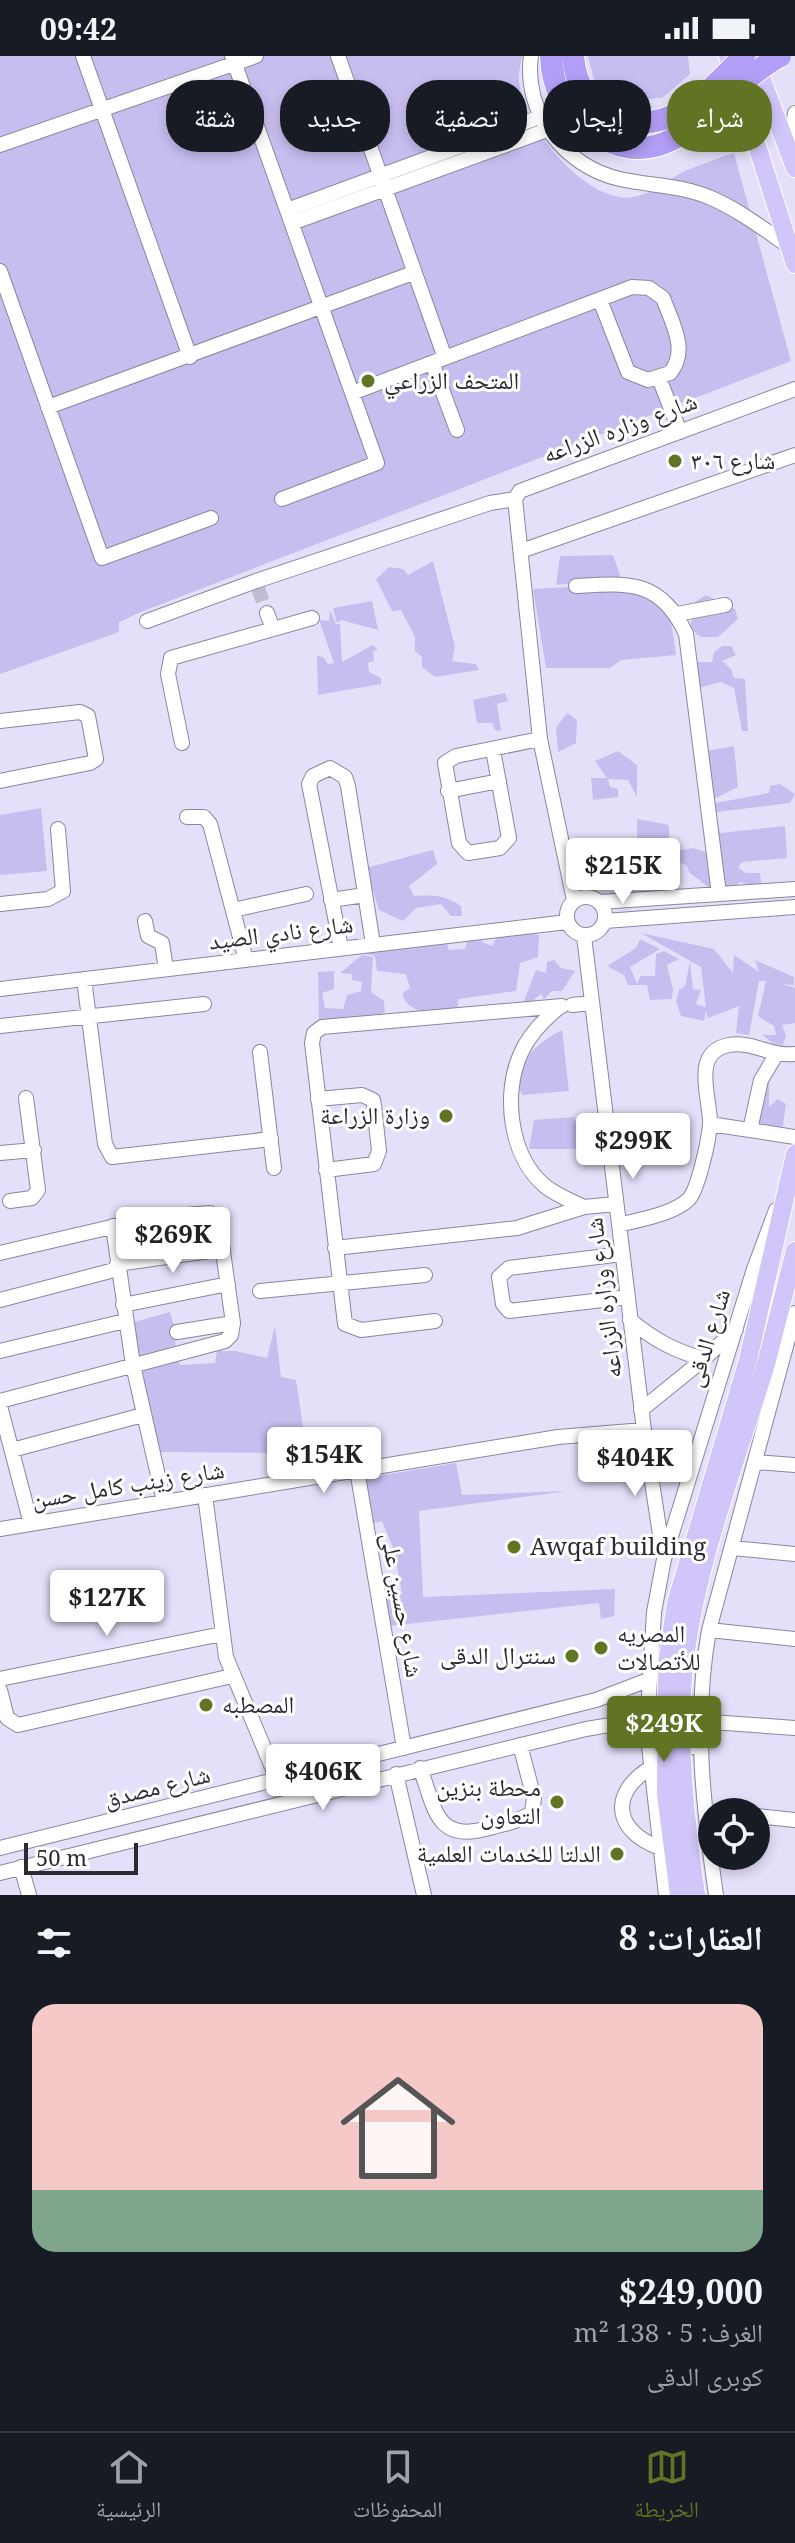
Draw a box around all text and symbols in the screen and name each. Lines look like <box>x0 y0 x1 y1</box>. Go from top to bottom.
text: 09:42 <box>40 8 117 49</box>
chip: شقة <box>166 80 264 152</box>
chip: جديد <box>280 80 390 152</box>
chip: تصفية <box>406 80 527 152</box>
chip: إيجار <box>543 80 651 152</box>
chip: شراء <box>667 80 772 152</box>
place label: المتحف الزراعي <box>384 363 519 400</box>
marker: المتحف الزراعي <box>359 372 377 390</box>
street label: شارع وزاره الزراعه <box>538 383 701 470</box>
place label: شارع ٣٠٦ <box>691 443 775 476</box>
marker: شارع ٣٠٦ <box>666 452 684 470</box>
pin: $215K <box>567 838 679 906</box>
text: $215K <box>584 846 662 882</box>
street label: شارع نادي الصيد <box>207 906 355 961</box>
place label: وزارة الزراعة <box>320 1098 430 1131</box>
marker: وزارة الزراعة <box>437 1107 455 1125</box>
pin: $299K <box>577 1113 689 1181</box>
text: $299K <box>594 1121 672 1157</box>
pin: $269K <box>117 1207 229 1275</box>
text: $269K <box>134 1215 212 1251</box>
street label: شارع وزاره الزراعه <box>576 1216 629 1380</box>
street label: شارع الدقى <box>676 1285 737 1390</box>
pin: $154K <box>268 1427 380 1495</box>
pin: $404K <box>579 1430 691 1498</box>
text: $154K <box>285 1435 363 1471</box>
text: $404K <box>596 1438 674 1474</box>
street label: شارع زينب كامل حسن <box>29 1452 227 1515</box>
place label: Awqaf building <box>530 1529 706 1562</box>
street label: شارع حسين على <box>375 1530 432 1680</box>
marker: Awqaf building <box>505 1538 523 1556</box>
pin: $127K <box>51 1570 163 1638</box>
text: $127K <box>68 1578 146 1614</box>
place label: المصريه للأتصالات <box>617 1616 701 1677</box>
place label: سنترال الدقى <box>440 1638 556 1671</box>
marker: المصريه للأتصالات <box>592 1639 610 1657</box>
marker: سنترال الدقى <box>563 1647 581 1665</box>
place label: المصطبه <box>222 1687 294 1720</box>
marker: المصطبه <box>197 1696 215 1714</box>
pin: $249K <box>608 1696 720 1764</box>
text: $249K <box>625 1704 703 1740</box>
pin: $406K <box>267 1744 379 1812</box>
text: $406K <box>284 1752 362 1788</box>
street label: شارع مصدق <box>100 1756 213 1815</box>
place label: محطة بنزين التعاون <box>436 1770 541 1831</box>
marker: محطة بنزين التعاون <box>548 1793 566 1811</box>
map controls <box>698 1798 770 1870</box>
button: locate <box>698 1798 770 1870</box>
place label: الدلتا للخدمات العلمية <box>417 1836 601 1869</box>
scale bar <box>24 1839 138 1875</box>
text: 50 m <box>36 1842 87 1872</box>
marker: الدلتا للخدمات العلمية <box>608 1845 626 1863</box>
text: العقارات: 8 <box>619 1914 763 1960</box>
icon: filters <box>32 1921 76 1965</box>
icon: home <box>326 2056 470 2200</box>
text: $249,000 <box>619 2268 763 2314</box>
text: الغرف: 5 · 138 m² <box>574 2314 763 2350</box>
text: كوبرى الدقى <box>647 2358 763 2394</box>
tab: الرئيسية <box>96 2445 161 2531</box>
tab: المحفوظات <box>353 2445 443 2531</box>
tab: الخريطة <box>634 2445 699 2531</box>

